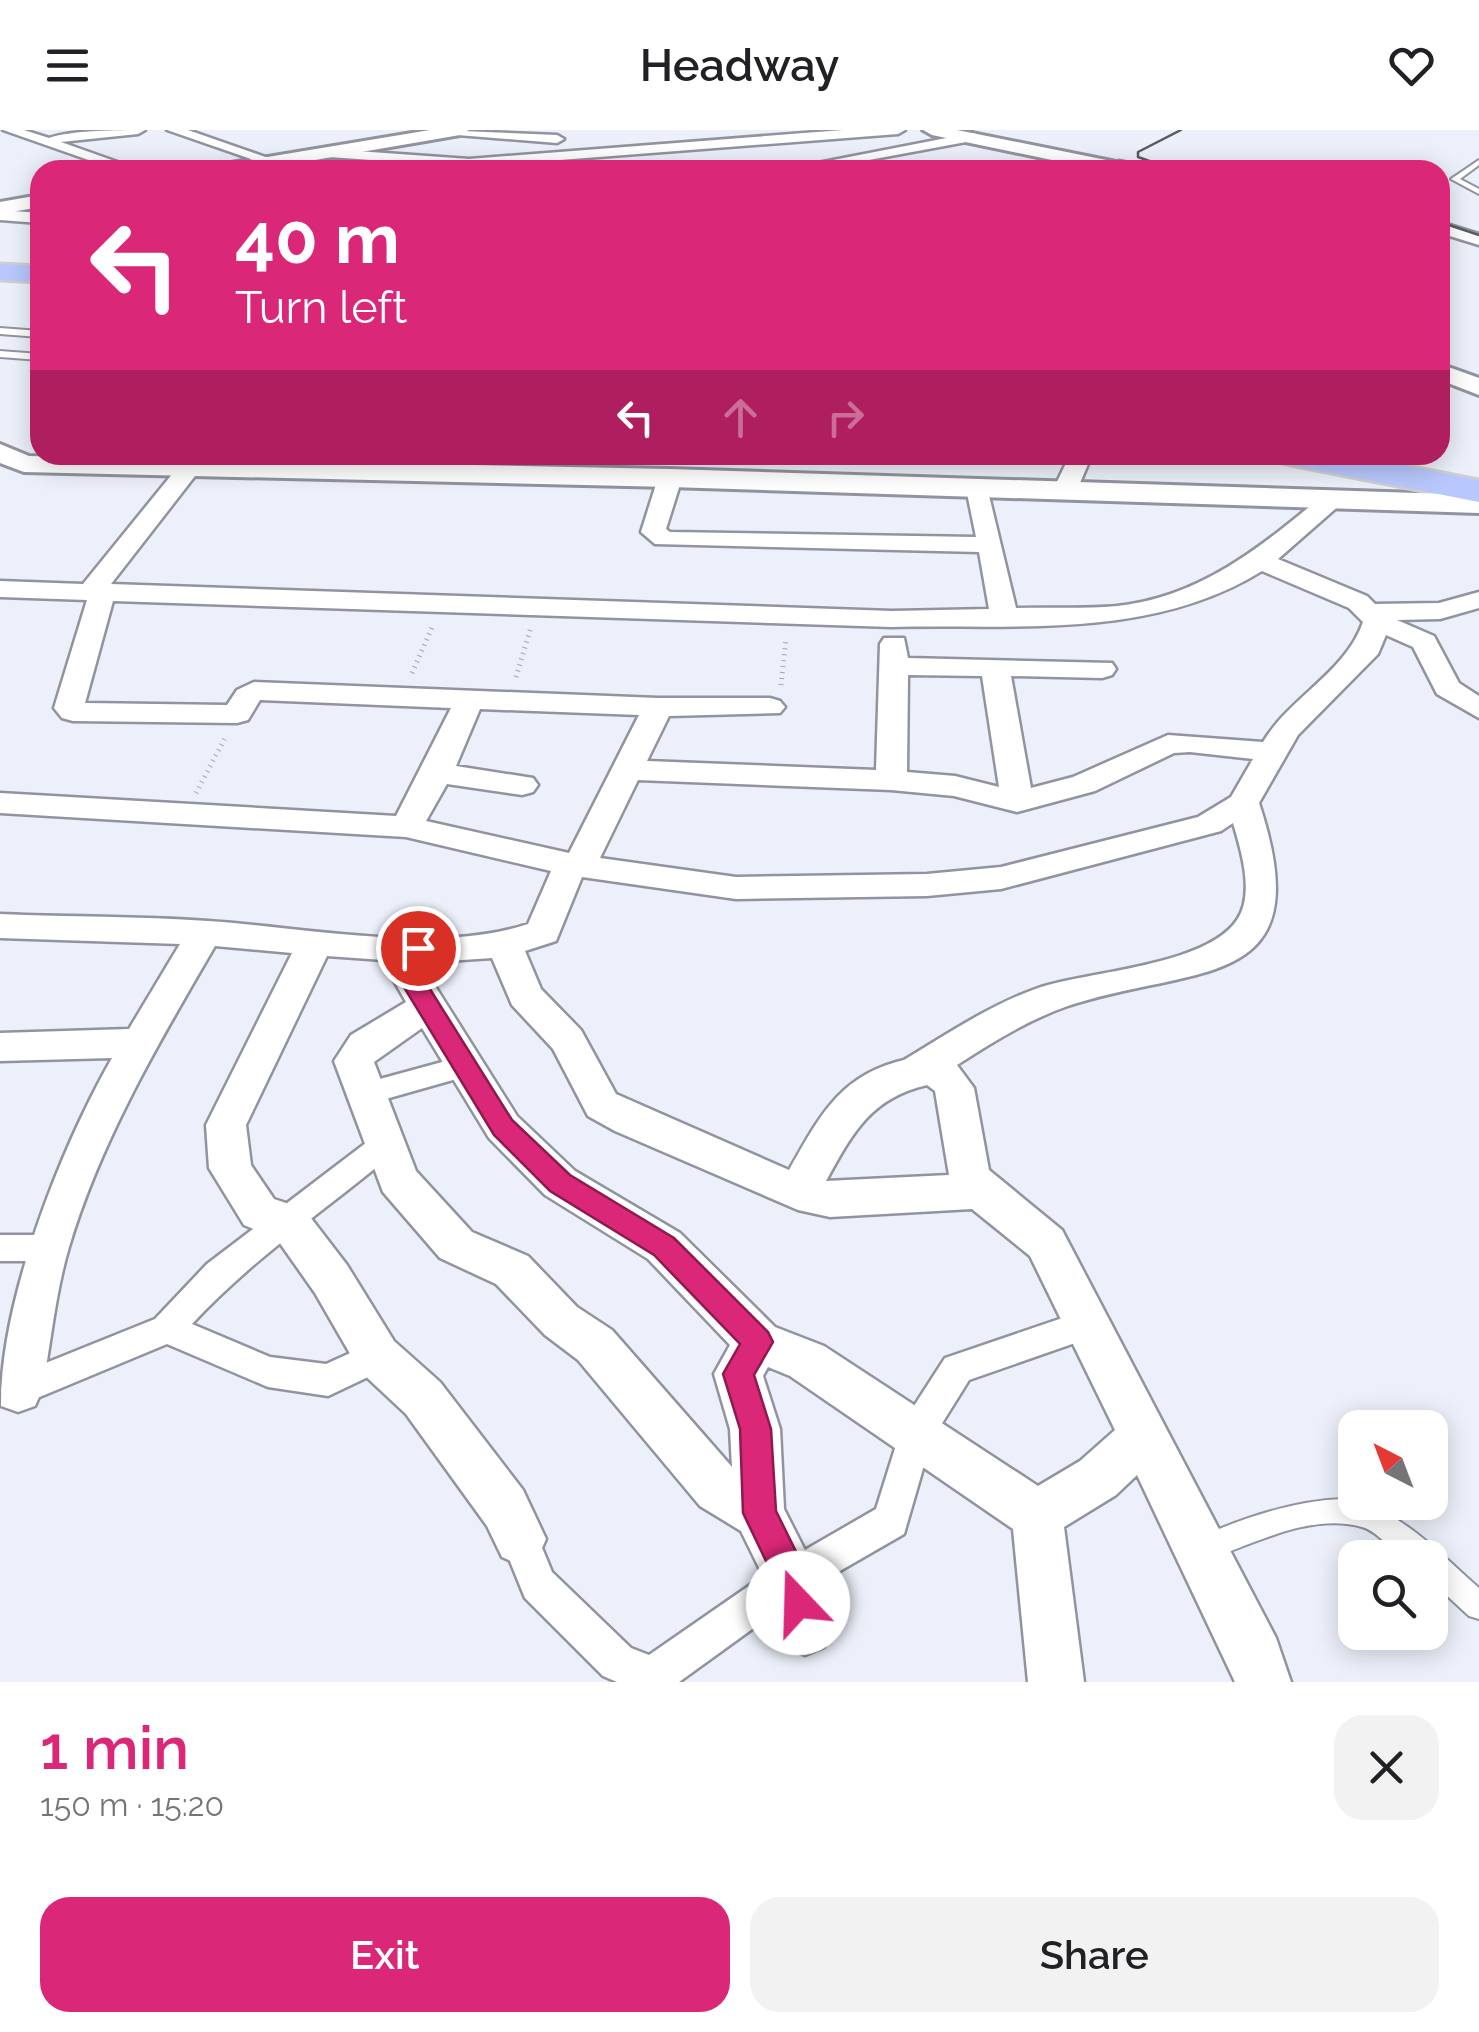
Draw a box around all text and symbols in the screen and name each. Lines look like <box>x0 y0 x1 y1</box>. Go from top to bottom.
icon: menu <box>40 38 95 93</box>
icon: heart <box>1384 38 1439 93</box>
text: Headway <box>640 39 839 92</box>
text: 40 m <box>235 197 400 279</box>
icon: left <box>70 200 200 330</box>
text: Turn left <box>235 281 407 334</box>
icon: left <box>608 390 663 445</box>
icon: ahead <box>713 390 768 445</box>
icon: right <box>818 390 873 445</box>
pin <box>376 906 461 991</box>
icon: arrive <box>391 921 446 976</box>
north arrow <box>1338 1410 1448 1520</box>
map controls <box>1338 1410 1448 1650</box>
button: search <box>1338 1540 1448 1650</box>
position arrow <box>746 1551 850 1655</box>
text: 1 min <box>40 1713 189 1783</box>
button: close <box>1334 1715 1439 1820</box>
text: 150 m · 15:20 <box>40 1786 224 1823</box>
button: Exit <box>40 1897 730 2012</box>
button: Share <box>750 1897 1439 2012</box>

